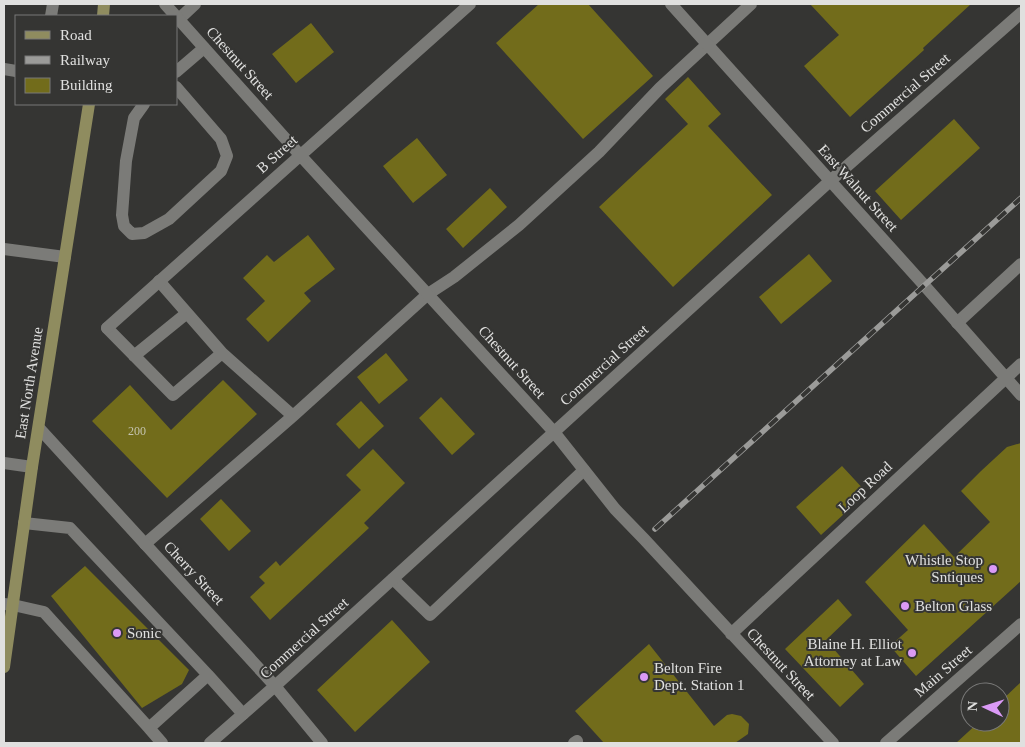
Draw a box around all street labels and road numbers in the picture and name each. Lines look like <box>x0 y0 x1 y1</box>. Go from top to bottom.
street label: Chestnut Street <box>203 23 277 103</box>
street label: Commercial Street <box>857 49 953 136</box>
street label: B Street <box>254 131 301 176</box>
street label: East Walnut Street <box>815 141 902 235</box>
street label: Commercial Street <box>557 321 652 409</box>
street label: Chestnut Street <box>475 322 549 402</box>
street label: East North Avenue <box>12 326 46 440</box>
street label: Loop Road <box>835 458 895 516</box>
street label: Cherry Street <box>161 538 228 608</box>
street label: Commercial Street <box>257 594 352 682</box>
street label: Chestnut Street <box>744 625 819 704</box>
street label: Main Street <box>911 641 975 700</box>

